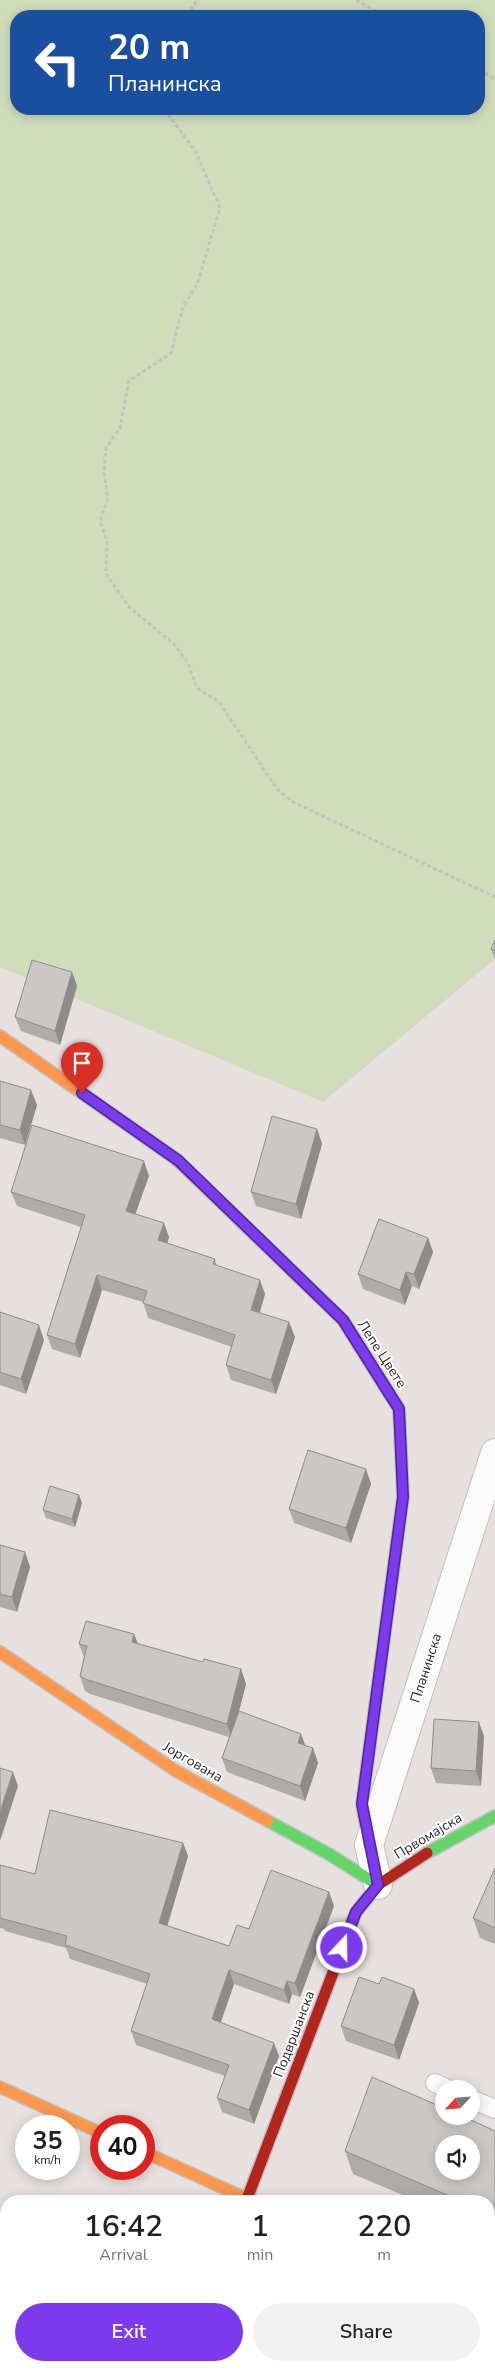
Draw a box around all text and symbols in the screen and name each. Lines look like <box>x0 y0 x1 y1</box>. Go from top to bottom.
text: 20 m <box>108 24 190 71</box>
icon: left <box>25 30 90 95</box>
text: Планинска <box>108 69 222 99</box>
pin <box>61 1042 103 1093</box>
icon: arrive <box>68 1049 96 1077</box>
street label: Лепе Цвете <box>353 1316 411 1392</box>
street label: Планинска <box>406 1631 446 1705</box>
street label: Јоргована <box>159 1737 226 1787</box>
street label: Првомајска <box>390 1808 466 1864</box>
position arrow <box>315 1921 367 1973</box>
street label: Подвршанска <box>269 1988 319 2080</box>
north arrow <box>435 2080 480 2125</box>
map controls <box>435 2080 480 2180</box>
speed limit sign: 40 <box>90 2115 155 2180</box>
text: 35 <box>32 2124 63 2158</box>
button: sound <box>435 2135 480 2180</box>
text: km/h <box>34 2152 61 2168</box>
text: 16:42 <box>84 2206 163 2247</box>
text: 1 <box>251 2206 269 2247</box>
text: 220 <box>357 2206 411 2247</box>
text: Arrival <box>99 2244 147 2266</box>
text: min <box>247 2244 273 2266</box>
text: m <box>377 2244 391 2266</box>
button: Exit <box>15 2303 243 2361</box>
button: Share <box>253 2303 480 2361</box>

